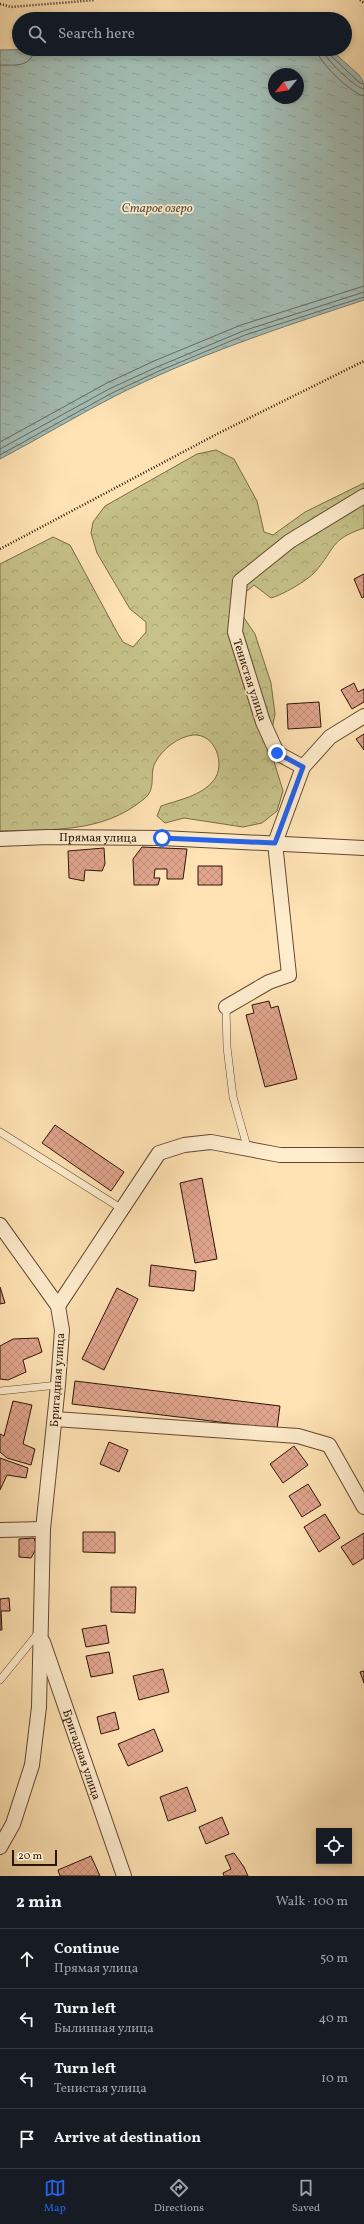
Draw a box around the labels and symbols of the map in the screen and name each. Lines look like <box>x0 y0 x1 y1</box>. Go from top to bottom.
north arrow <box>268 68 304 104</box>
water label: Старое озеро <box>121 200 193 218</box>
street label: Тенистая улица <box>228 637 270 724</box>
route end <box>268 744 286 762</box>
route start <box>153 829 171 847</box>
street label: Прямая улица <box>59 830 137 847</box>
street label: Бригадная улица <box>47 1332 69 1428</box>
street label: Бригадная улица <box>58 1707 104 1802</box>
scale bar <box>12 1848 57 1867</box>

